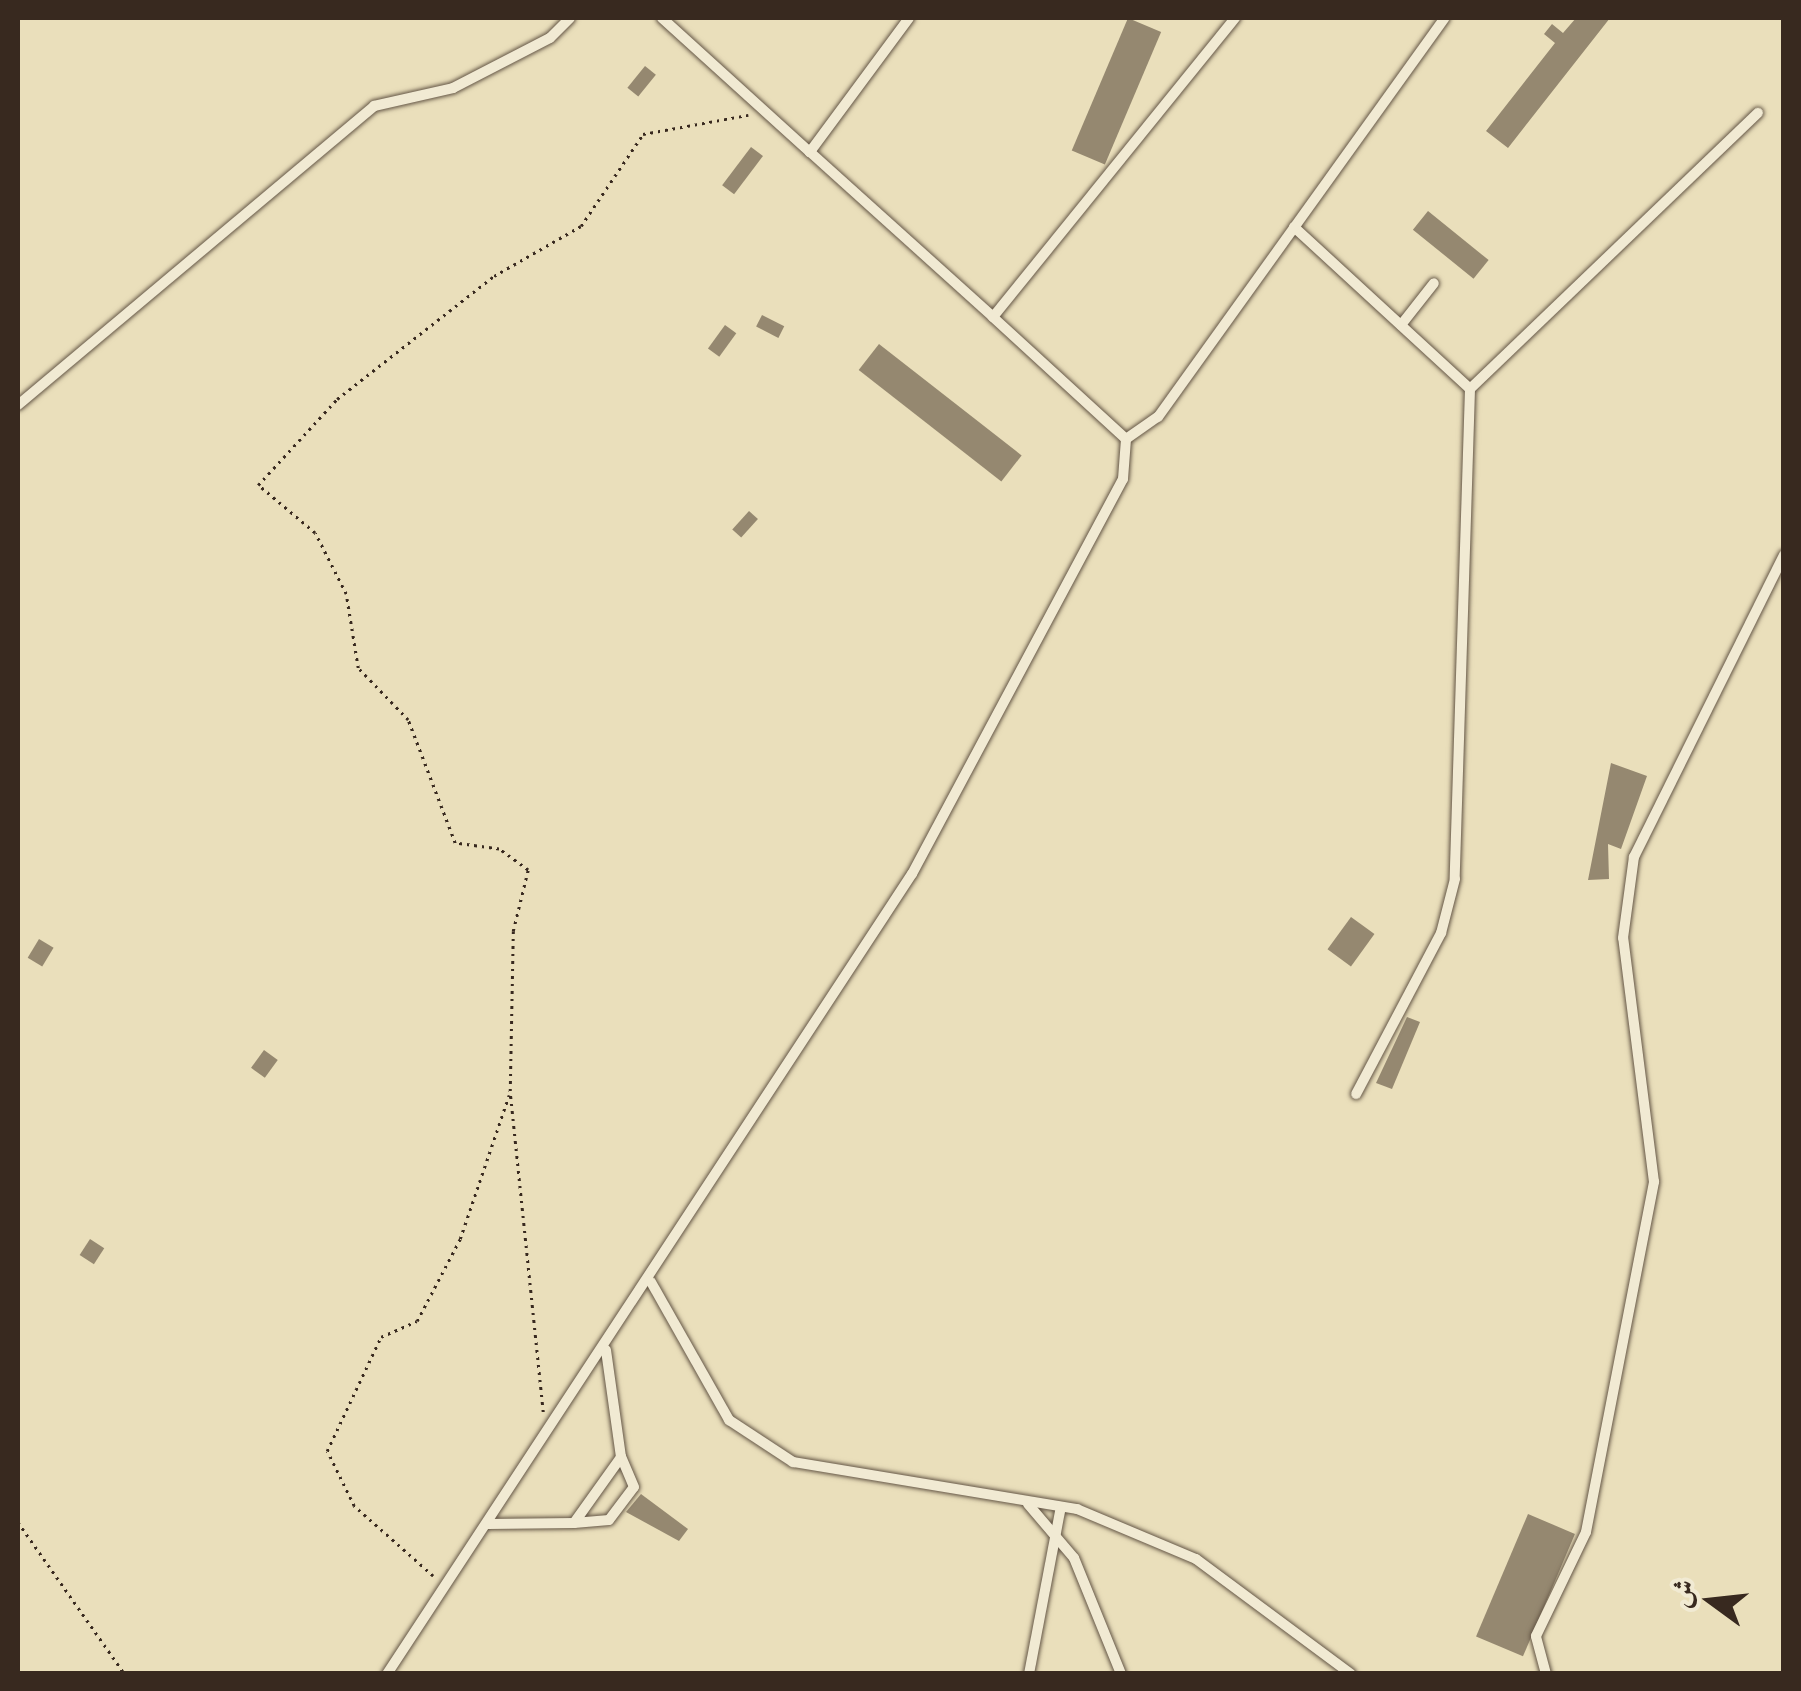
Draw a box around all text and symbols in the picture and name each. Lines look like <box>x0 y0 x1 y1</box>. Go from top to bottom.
north arrow <box>1661 1551 1761 1651</box>
text: ش <box>1662 1575 1702 1611</box>

